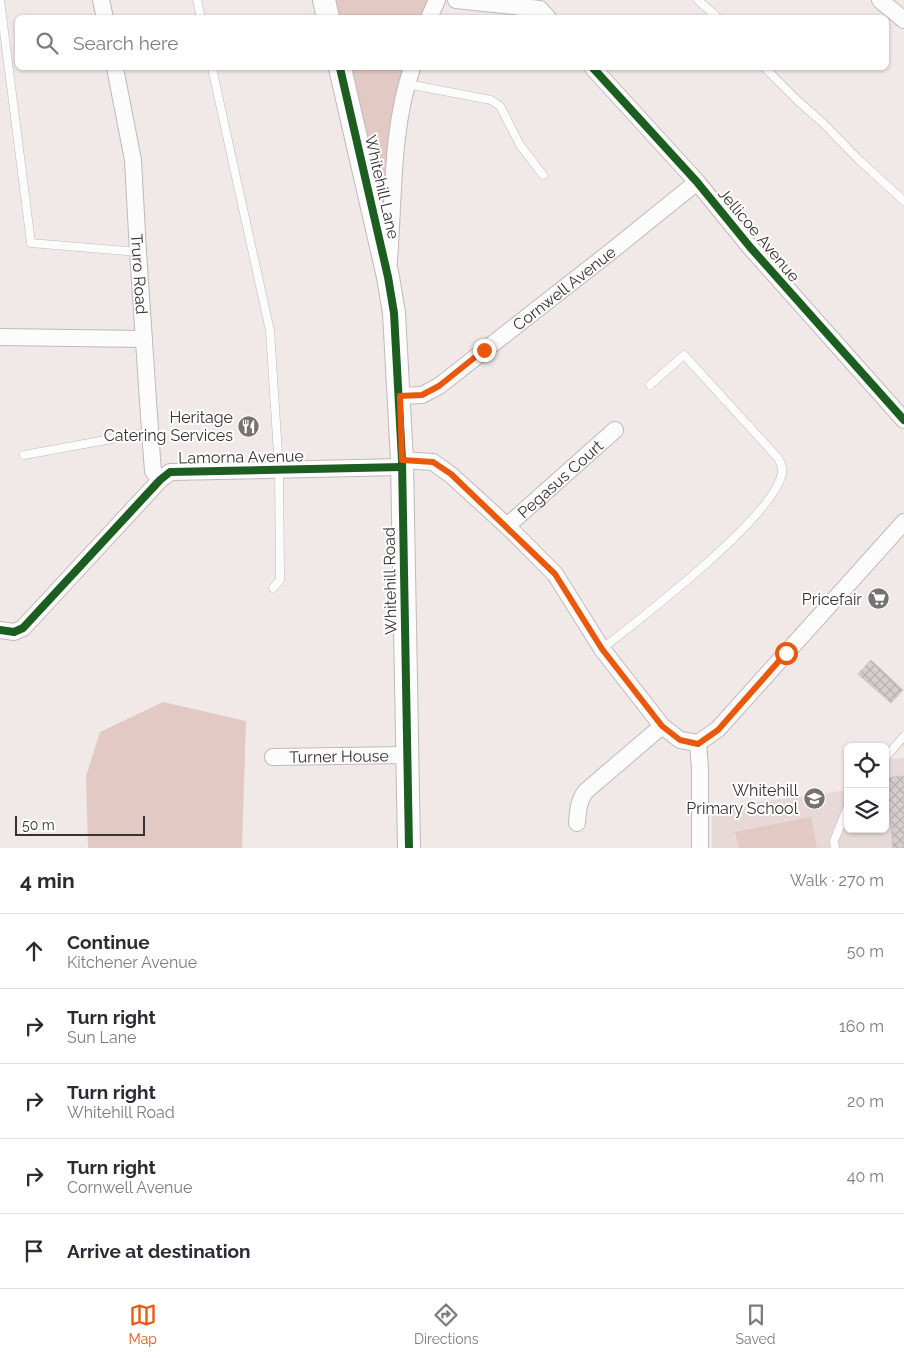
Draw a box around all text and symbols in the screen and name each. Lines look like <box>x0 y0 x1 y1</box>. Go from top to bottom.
search box <box>15 15 889 70</box>
icon: search <box>33 29 61 57</box>
text: Search here <box>73 32 179 54</box>
street label: Whitehill Lane <box>361 133 403 241</box>
street label: Jellicoe Avenue <box>714 184 804 286</box>
street label: Truro Road <box>128 233 152 315</box>
street label: Cornwell Avenue <box>509 242 619 334</box>
route end <box>473 339 496 362</box>
place label: Heritage Catering Services <box>104 408 233 445</box>
restaurant icon: Heritage Catering Services <box>237 414 261 438</box>
street label: Pegasus Court <box>513 435 607 522</box>
street label: Lamorna Avenue <box>178 446 304 468</box>
street label: Whitehill Road <box>380 527 400 635</box>
supermarket icon: Pricefair <box>866 587 890 611</box>
place label: Pricefair <box>802 590 862 609</box>
route start <box>775 642 798 665</box>
map controls <box>844 743 889 833</box>
button: locate <box>844 743 889 788</box>
street label: Turner House <box>289 746 389 766</box>
place label: Whitehill Primary School <box>686 781 799 818</box>
school or university icon: Whitehill Primary School <box>802 787 826 811</box>
button: layers <box>844 788 889 833</box>
scale bar <box>15 813 145 836</box>
text: 50 m <box>22 817 55 833</box>
text: 4 min <box>20 868 75 893</box>
text: Walk · 270 m <box>790 871 884 890</box>
text: Continue <box>67 931 150 953</box>
icon: ahead <box>20 937 48 965</box>
text: 50 m <box>847 942 884 961</box>
text: Kitchener Avenue <box>67 953 197 972</box>
text: Turn right <box>67 1006 156 1028</box>
icon: right <box>20 1012 48 1040</box>
text: 160 m <box>839 1017 884 1036</box>
text: Sun Lane <box>67 1028 136 1047</box>
text: Turn right <box>67 1081 156 1103</box>
icon: right <box>20 1087 48 1115</box>
text: 20 m <box>847 1092 884 1111</box>
text: Whitehill Road <box>67 1103 175 1122</box>
text: Turn right <box>67 1156 156 1178</box>
icon: right <box>20 1162 48 1190</box>
text: 40 m <box>847 1167 884 1186</box>
text: Cornwell Avenue <box>67 1178 192 1197</box>
icon: arrive <box>20 1237 48 1265</box>
text: Arrive at destination <box>67 1240 251 1262</box>
tab: Map <box>128 1301 157 1347</box>
tab: Directions <box>414 1301 479 1347</box>
tab: Saved <box>735 1301 776 1347</box>

